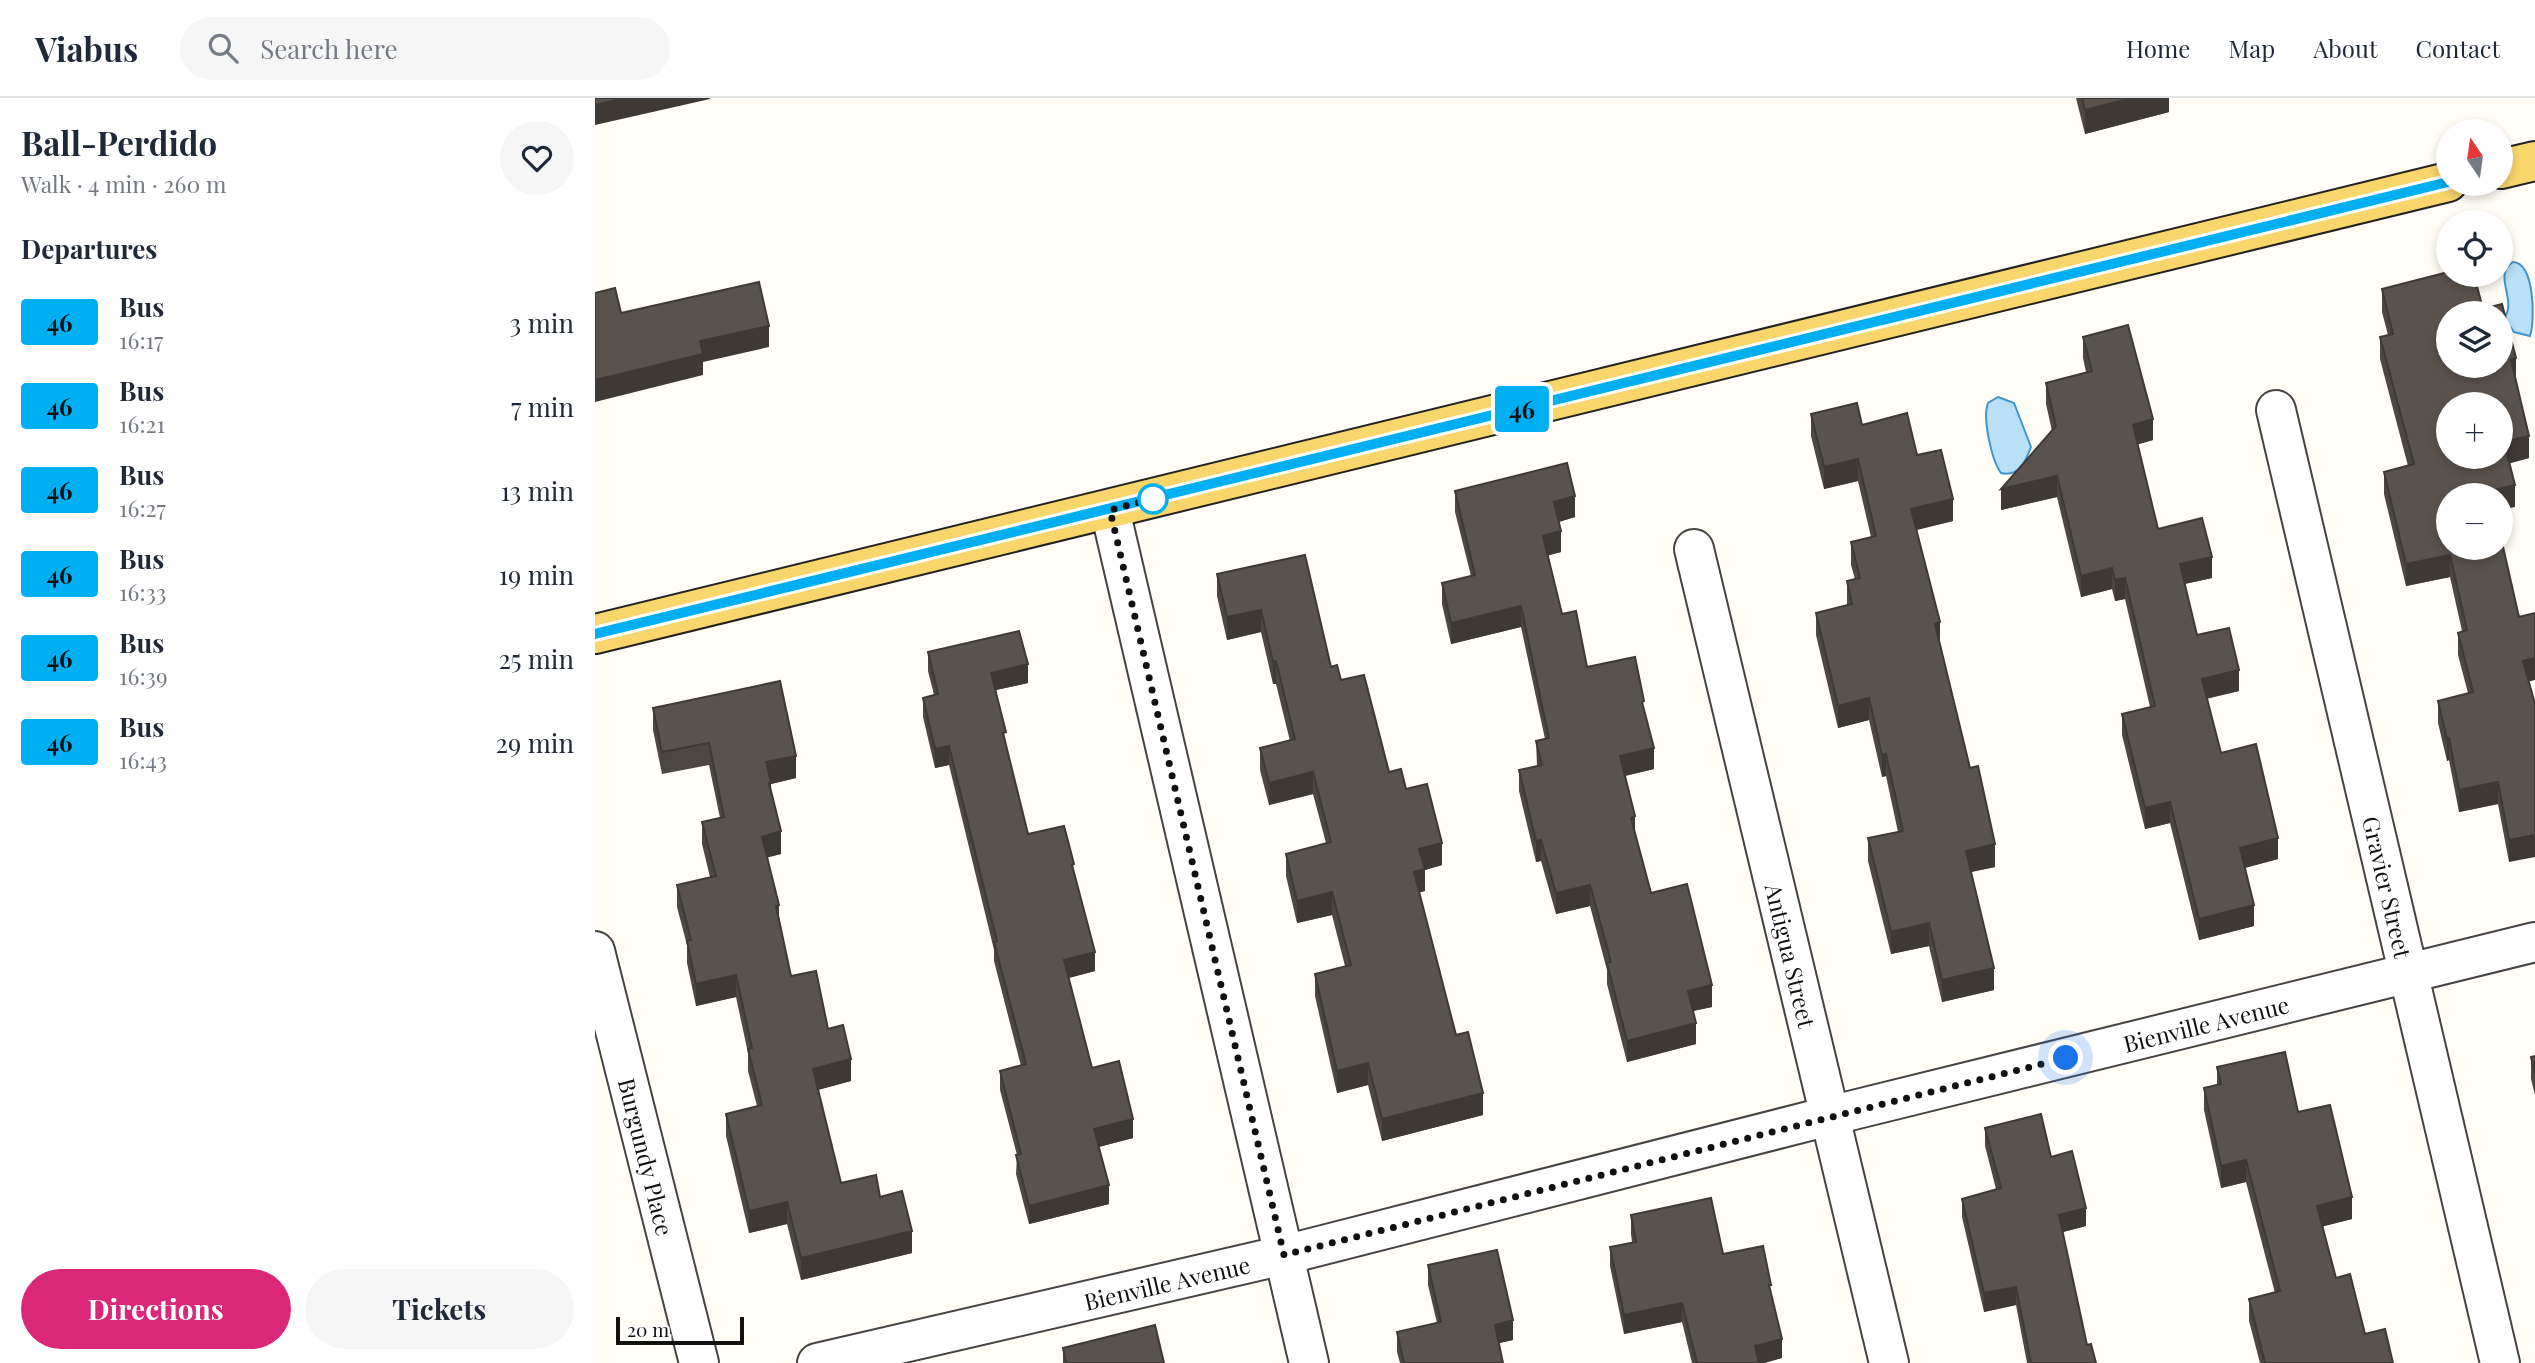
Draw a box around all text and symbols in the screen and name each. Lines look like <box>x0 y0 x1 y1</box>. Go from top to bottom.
search box <box>180 17 670 80</box>
text: Viabus <box>35 26 138 70</box>
icon: search <box>204 29 242 67</box>
text: Search here <box>260 31 398 66</box>
text: Home <box>2126 32 2190 64</box>
text: Map <box>2228 32 2275 64</box>
text: About <box>2313 32 2377 64</box>
text: Contact <box>2415 32 2500 64</box>
north arrow <box>2436 119 2513 196</box>
map controls <box>2436 119 2513 560</box>
text: Ball-Perdido <box>21 120 217 164</box>
button: heart <box>500 121 574 195</box>
text: Walk · 4 min · 260 m <box>21 168 226 199</box>
button: locate <box>2436 210 2513 287</box>
text: Departures <box>21 231 157 266</box>
text: Bus <box>119 289 164 324</box>
button: layers <box>2436 301 2513 378</box>
text: 3 min <box>510 305 574 340</box>
text: 46 <box>46 306 73 338</box>
text: 16:17 <box>119 324 163 355</box>
text: Bus <box>119 373 164 408</box>
line badge: 46 <box>1490 386 1553 432</box>
text: 7 min <box>511 389 574 424</box>
text: 46 <box>46 390 73 422</box>
button: + <box>2436 392 2513 469</box>
text: 46 <box>1509 393 1535 425</box>
text: 16:21 <box>119 408 165 439</box>
text: Bus <box>119 457 164 492</box>
text: 13 min <box>500 473 574 508</box>
text: 46 <box>46 474 73 506</box>
button: − <box>2436 483 2513 560</box>
unlabelled marker <box>1138 484 1168 514</box>
text: 16:27 <box>119 492 166 523</box>
text: Bus <box>119 541 164 576</box>
text: 19 min <box>498 557 574 592</box>
text: 46 <box>46 558 73 590</box>
text: 16:33 <box>119 576 166 607</box>
text: Bus <box>119 625 164 660</box>
text: 25 min <box>498 641 574 676</box>
text: 46 <box>46 642 73 674</box>
text: 16:39 <box>119 660 168 691</box>
text: Bus <box>119 709 164 744</box>
text: 29 min <box>496 725 574 760</box>
text: 46 <box>46 726 73 758</box>
text: 16:43 <box>119 744 167 775</box>
street label: Gravier Street <box>2356 813 2420 962</box>
street label: Antigua Street <box>1759 879 1824 1032</box>
street label: Bienville Avenue <box>2120 988 2292 1058</box>
your location <box>2048 1040 2083 1075</box>
street label: Burgundy Place <box>612 1074 682 1239</box>
street label: Bienville Avenue <box>1081 1248 1253 1316</box>
button: Directions <box>21 1269 291 1349</box>
button: Tickets <box>305 1269 574 1349</box>
scale bar <box>616 1314 744 1346</box>
text: 20 m <box>627 1316 669 1342</box>

